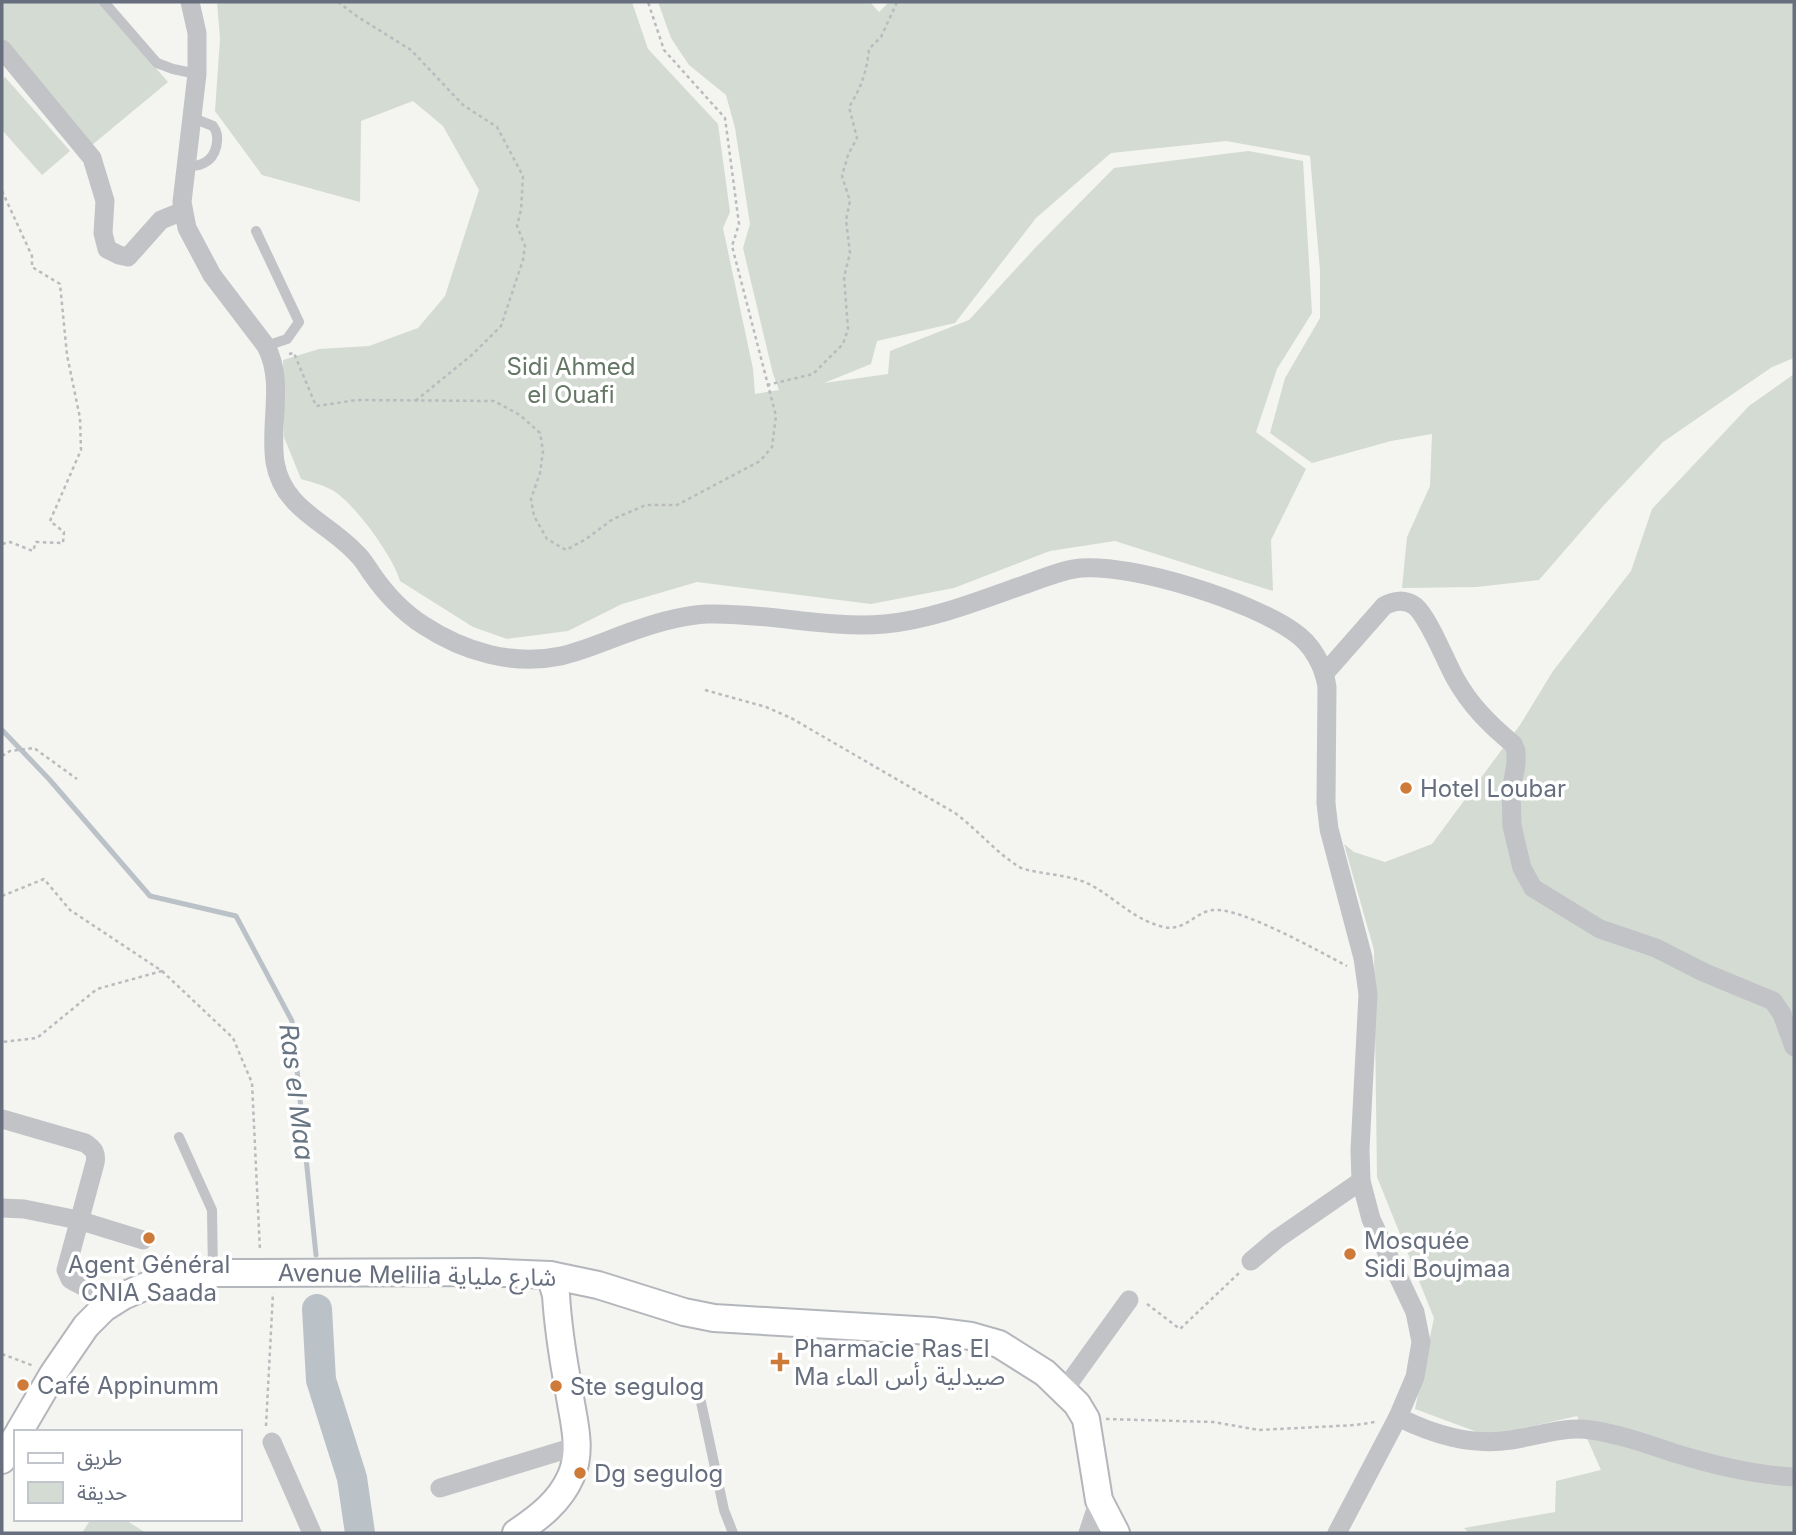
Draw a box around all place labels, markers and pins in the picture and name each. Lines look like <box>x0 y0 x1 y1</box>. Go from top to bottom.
place label: Hotel Loubar <box>1420 774 1566 803</box>
marker: Hotel Loubar <box>1398 780 1414 796</box>
place label: Mosquée Sidi Boujmaa <box>1364 1226 1511 1283</box>
marker: Agent Général CNIA Saada <box>141 1230 157 1246</box>
marker: Mosquée Sidi Boujmaa <box>1342 1246 1358 1262</box>
place label: Agent Général CNIA Saada <box>68 1250 230 1307</box>
place label: Pharmacie Ras El Ma صيدلية رأس الماء <box>794 1334 1005 1391</box>
marker: Pharmacie Ras El Ma صيدلية رأس الماء <box>772 1354 788 1370</box>
place label: Café Appinumm <box>37 1371 219 1400</box>
place label: Ste segulog <box>570 1372 704 1401</box>
marker: Café Appinumm <box>15 1377 31 1393</box>
marker: Ste segulog <box>548 1378 564 1394</box>
place label: Dg segulog <box>594 1459 723 1488</box>
marker: Dg segulog <box>572 1465 588 1481</box>

